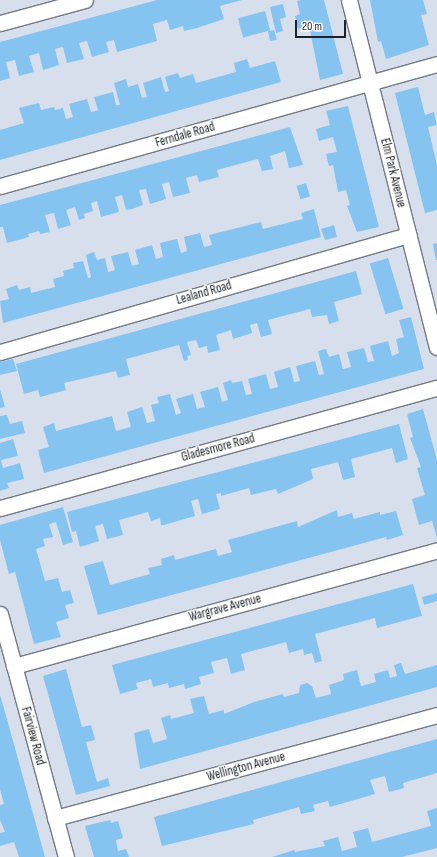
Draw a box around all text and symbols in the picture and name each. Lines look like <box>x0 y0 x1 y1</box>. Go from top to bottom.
scale bar <box>297 12 348 38</box>
text: 20 m <box>302 19 322 34</box>
street label: Ferndale Road <box>154 119 216 151</box>
street label: Elm Park Avenue <box>377 137 409 209</box>
street label: Lealand Road <box>174 278 234 308</box>
street label: Gladesmore Road <box>180 431 256 465</box>
street label: Wargrave Avenue <box>187 591 263 625</box>
street label: Fairview Road <box>18 705 48 767</box>
street label: Wellington Avenue <box>205 749 287 785</box>

